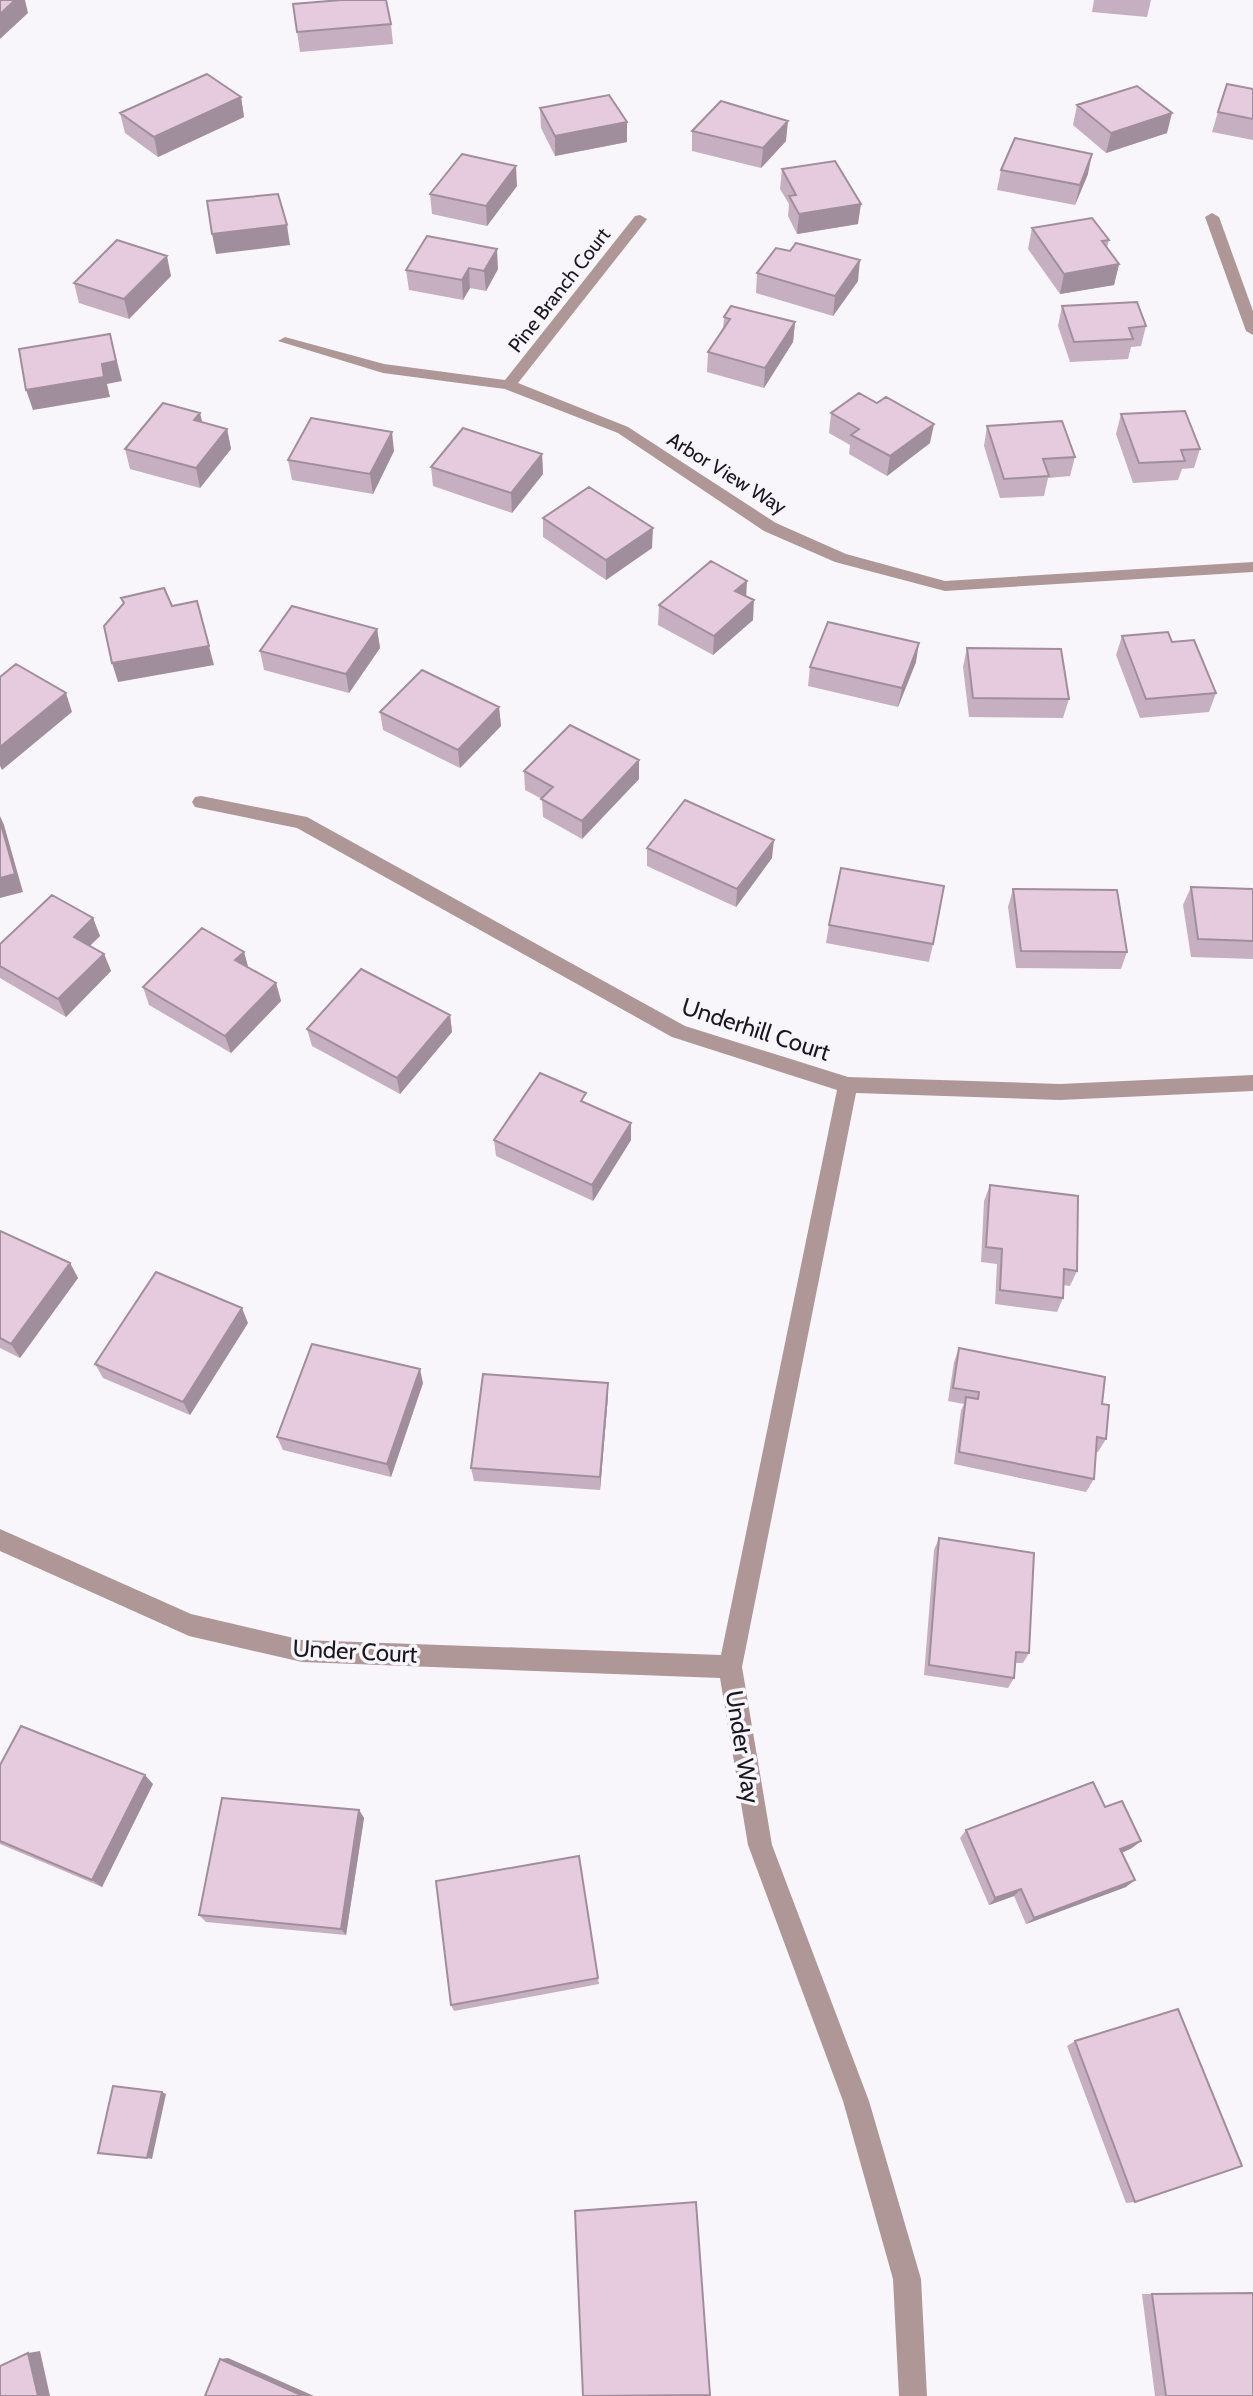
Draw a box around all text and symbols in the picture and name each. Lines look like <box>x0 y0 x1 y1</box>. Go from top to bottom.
street label: Pine Branch Court <box>503 223 615 357</box>
street label: Arbor View Way <box>663 427 791 519</box>
street label: Underhill Court <box>678 991 834 1067</box>
street label: Under Court <box>292 1633 418 1669</box>
street label: Under Way <box>720 1688 766 1806</box>

